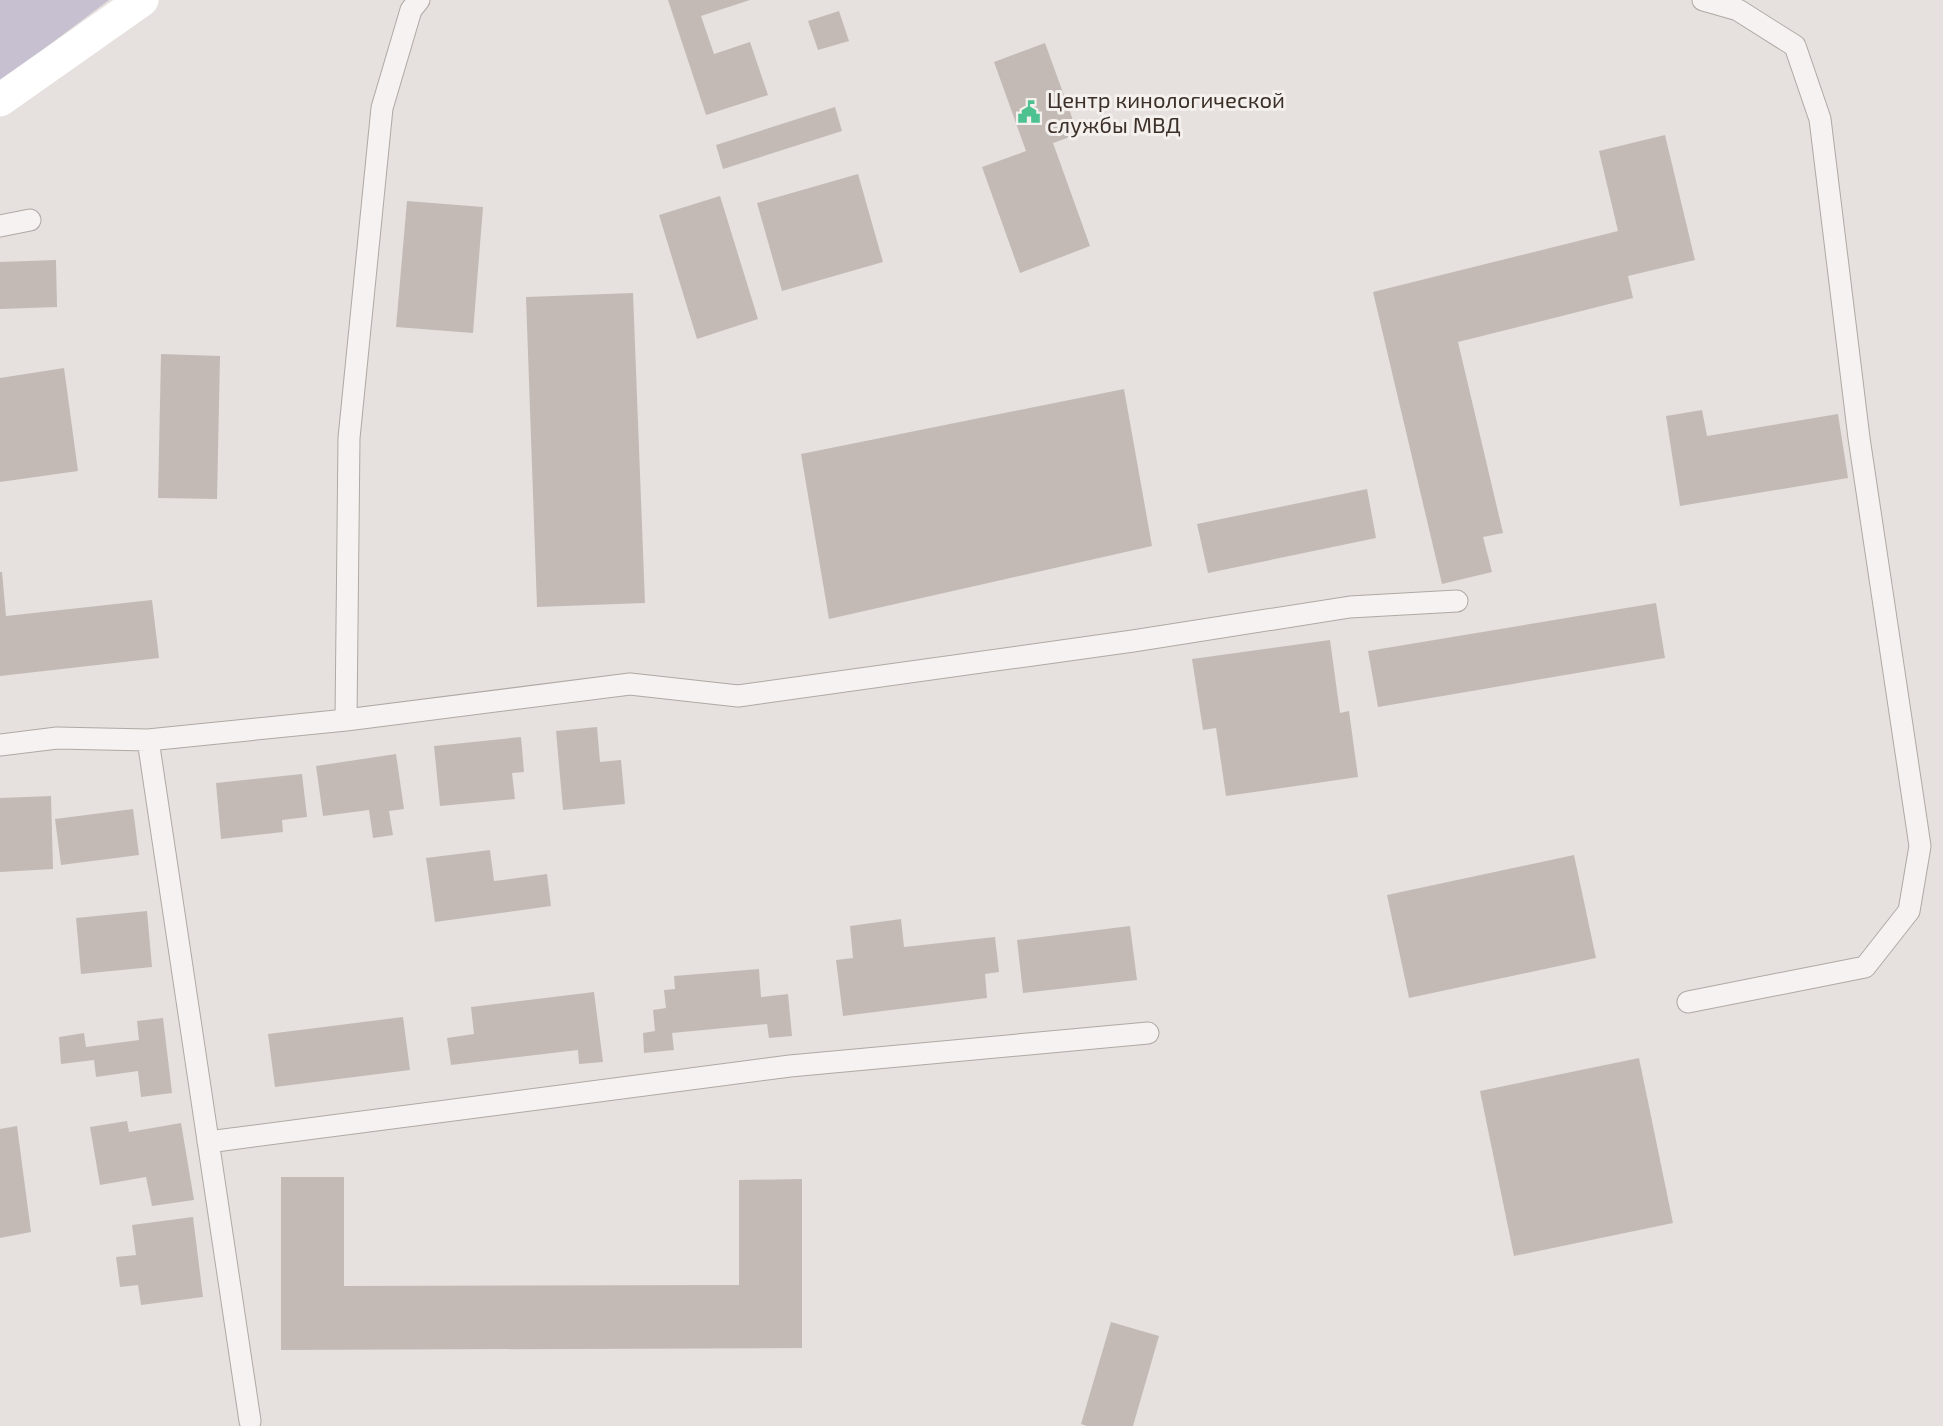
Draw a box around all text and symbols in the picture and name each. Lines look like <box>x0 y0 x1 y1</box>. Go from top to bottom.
place label: Центр кинологической службы МВД <box>1047 86 1285 138</box>
public building icon: Центр кинологической службы МВД <box>1016 99 1042 125</box>

